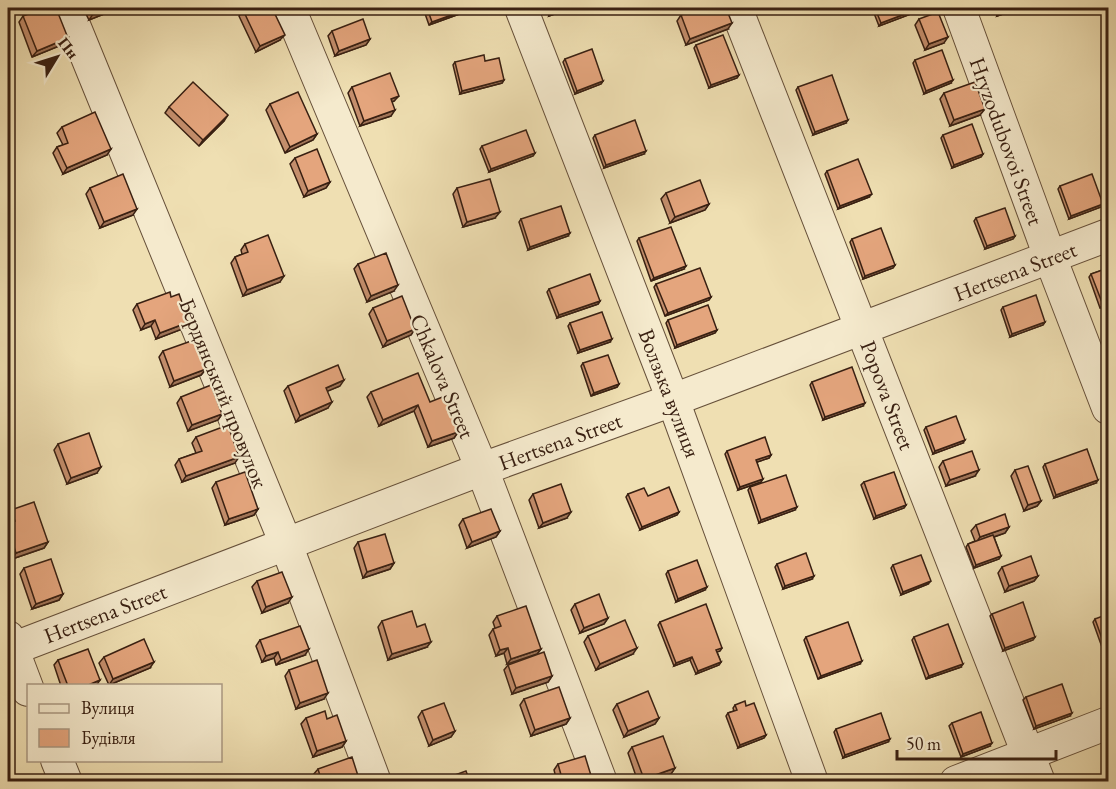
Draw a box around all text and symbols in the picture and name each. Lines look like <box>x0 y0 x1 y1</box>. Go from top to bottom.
north arrow <box>27 27 87 87</box>
text: Пн <box>53 33 83 63</box>
street label: Hryzodubovoi Street <box>963 53 1050 229</box>
street label: Hertsena Street <box>950 235 1081 308</box>
street label: Бердянський провулок <box>172 294 275 493</box>
street label: Chkalova Street <box>403 309 482 443</box>
street label: Волзька вулиця <box>632 325 707 462</box>
street label: Popova Street <box>853 336 922 454</box>
street label: Hertsena Street <box>494 406 626 477</box>
street label: Hertsena Street <box>40 577 171 650</box>
legend <box>27 684 222 762</box>
text: Вулиця <box>81 696 134 719</box>
scale bar <box>897 723 1056 761</box>
text: Будівля <box>81 726 136 749</box>
text: 50 m <box>906 732 941 755</box>

